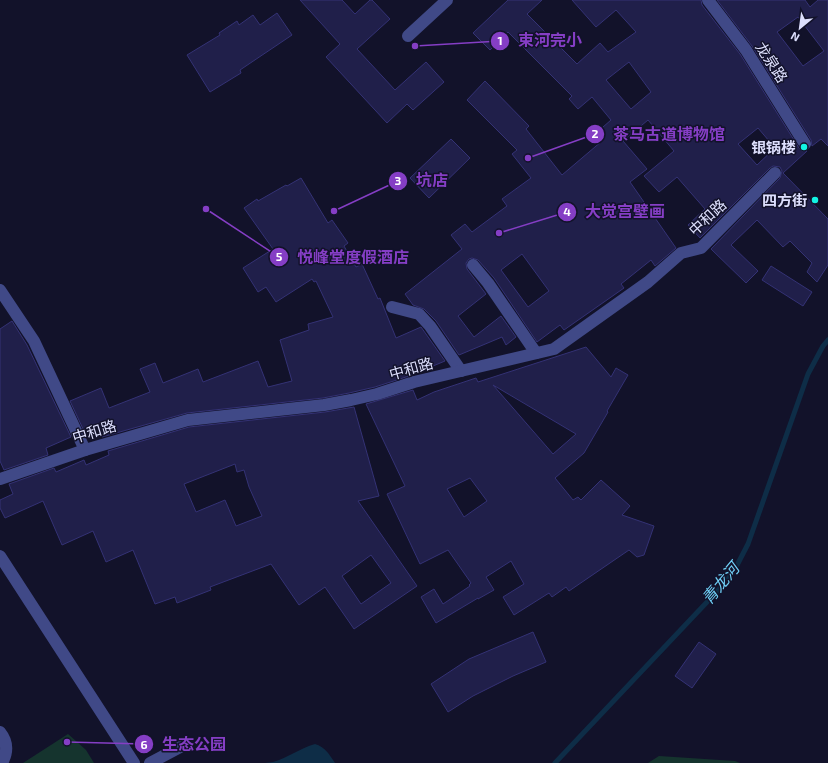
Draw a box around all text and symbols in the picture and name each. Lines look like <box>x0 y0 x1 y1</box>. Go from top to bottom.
north arrow <box>780 8 820 48</box>
callout: 束河完小 <box>490 27 590 55</box>
text: 束河完小 <box>518 30 582 49</box>
text: N <box>788 30 802 45</box>
text: 1 <box>497 33 503 47</box>
street label: 龙泉路 <box>752 38 792 86</box>
callout: 茶马古道博物馆 <box>585 120 733 148</box>
text: 茶马古道博物馆 <box>613 124 725 143</box>
text: 2 <box>592 126 599 140</box>
place label: 银锅楼 <box>751 138 796 156</box>
marker: 银锅楼 <box>799 142 809 152</box>
callout: 坑店 <box>388 167 456 195</box>
text: 坑店 <box>416 170 448 189</box>
text: 3 <box>395 173 402 187</box>
place label: 四方街 <box>762 191 807 209</box>
street label: 中和路 <box>684 195 730 239</box>
marker: 四方街 <box>810 195 820 205</box>
callout: 大觉宫壁画 <box>557 198 673 226</box>
text: 大觉宫壁画 <box>585 201 665 220</box>
text: 4 <box>563 204 571 218</box>
callout: 悦峰堂度假酒店 <box>269 243 417 271</box>
text: 悦峰堂度假酒店 <box>297 247 409 266</box>
text: 5 <box>276 249 283 263</box>
street label: 中和路 <box>387 353 435 383</box>
street label: 中和路 <box>70 416 118 446</box>
water label: 青龙河 <box>697 556 745 607</box>
callout: 生态公园 <box>134 730 234 758</box>
text: 生态公园 <box>162 734 226 753</box>
text: 6 <box>140 737 148 751</box>

